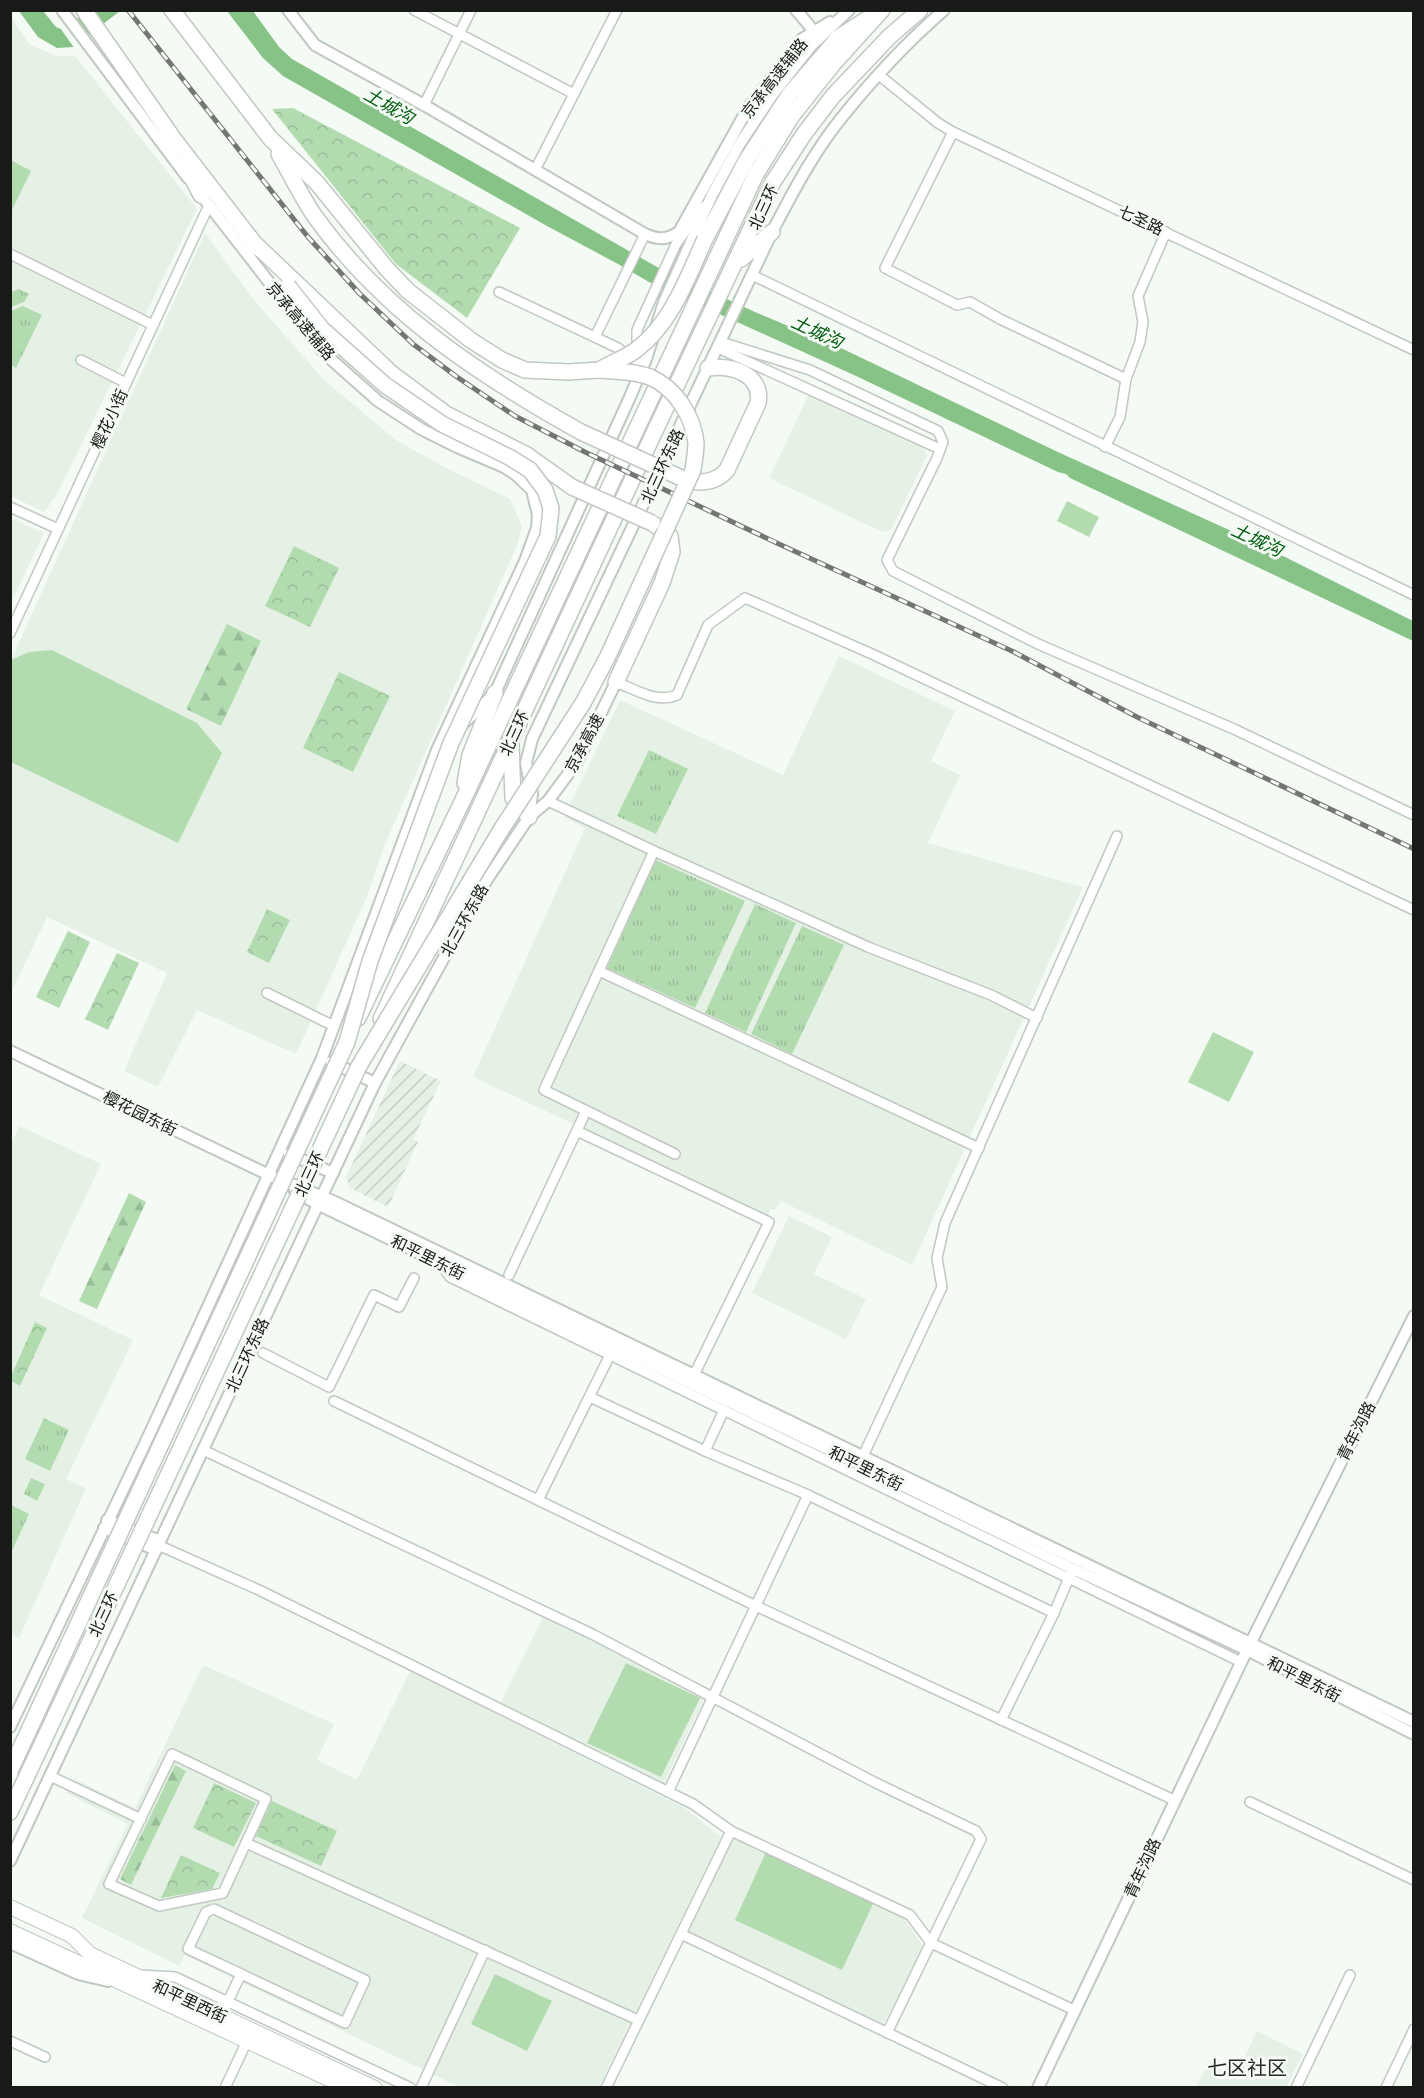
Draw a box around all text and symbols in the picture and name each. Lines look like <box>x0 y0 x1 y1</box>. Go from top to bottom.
street label: 京承高速辅路 <box>737 34 812 123</box>
water label: 土城沟 <box>360 82 420 130</box>
street label: 北三环 <box>744 181 783 233</box>
street label: 七圣路 <box>1115 201 1167 240</box>
street label: 京承高速辅路 <box>262 278 340 365</box>
water label: 土城沟 <box>788 310 848 354</box>
street label: 樱花小街 <box>86 386 132 453</box>
street label: 北三环东路 <box>636 426 689 507</box>
water label: 土城沟 <box>1228 518 1288 562</box>
street label: 北三环 <box>495 707 534 759</box>
street label: 京承高速 <box>560 710 609 776</box>
street label: 北三环东路 <box>436 880 493 960</box>
street label: 樱花园东街 <box>99 1086 180 1140</box>
street label: 北三环 <box>290 1148 329 1200</box>
street label: 和平里东街 <box>387 1230 468 1284</box>
street label: 北三环东路 <box>221 1315 274 1396</box>
street label: 青年沟路 <box>1333 1398 1380 1465</box>
street label: 和平里东街 <box>825 1441 906 1495</box>
street label: 北三环 <box>84 1588 123 1640</box>
street label: 和平里东街 <box>1263 1652 1344 1707</box>
street label: 青年沟路 <box>1119 1835 1165 1902</box>
street label: 和平里西街 <box>149 1975 230 2028</box>
district label: 七区社区 <box>1207 2055 1287 2081</box>

